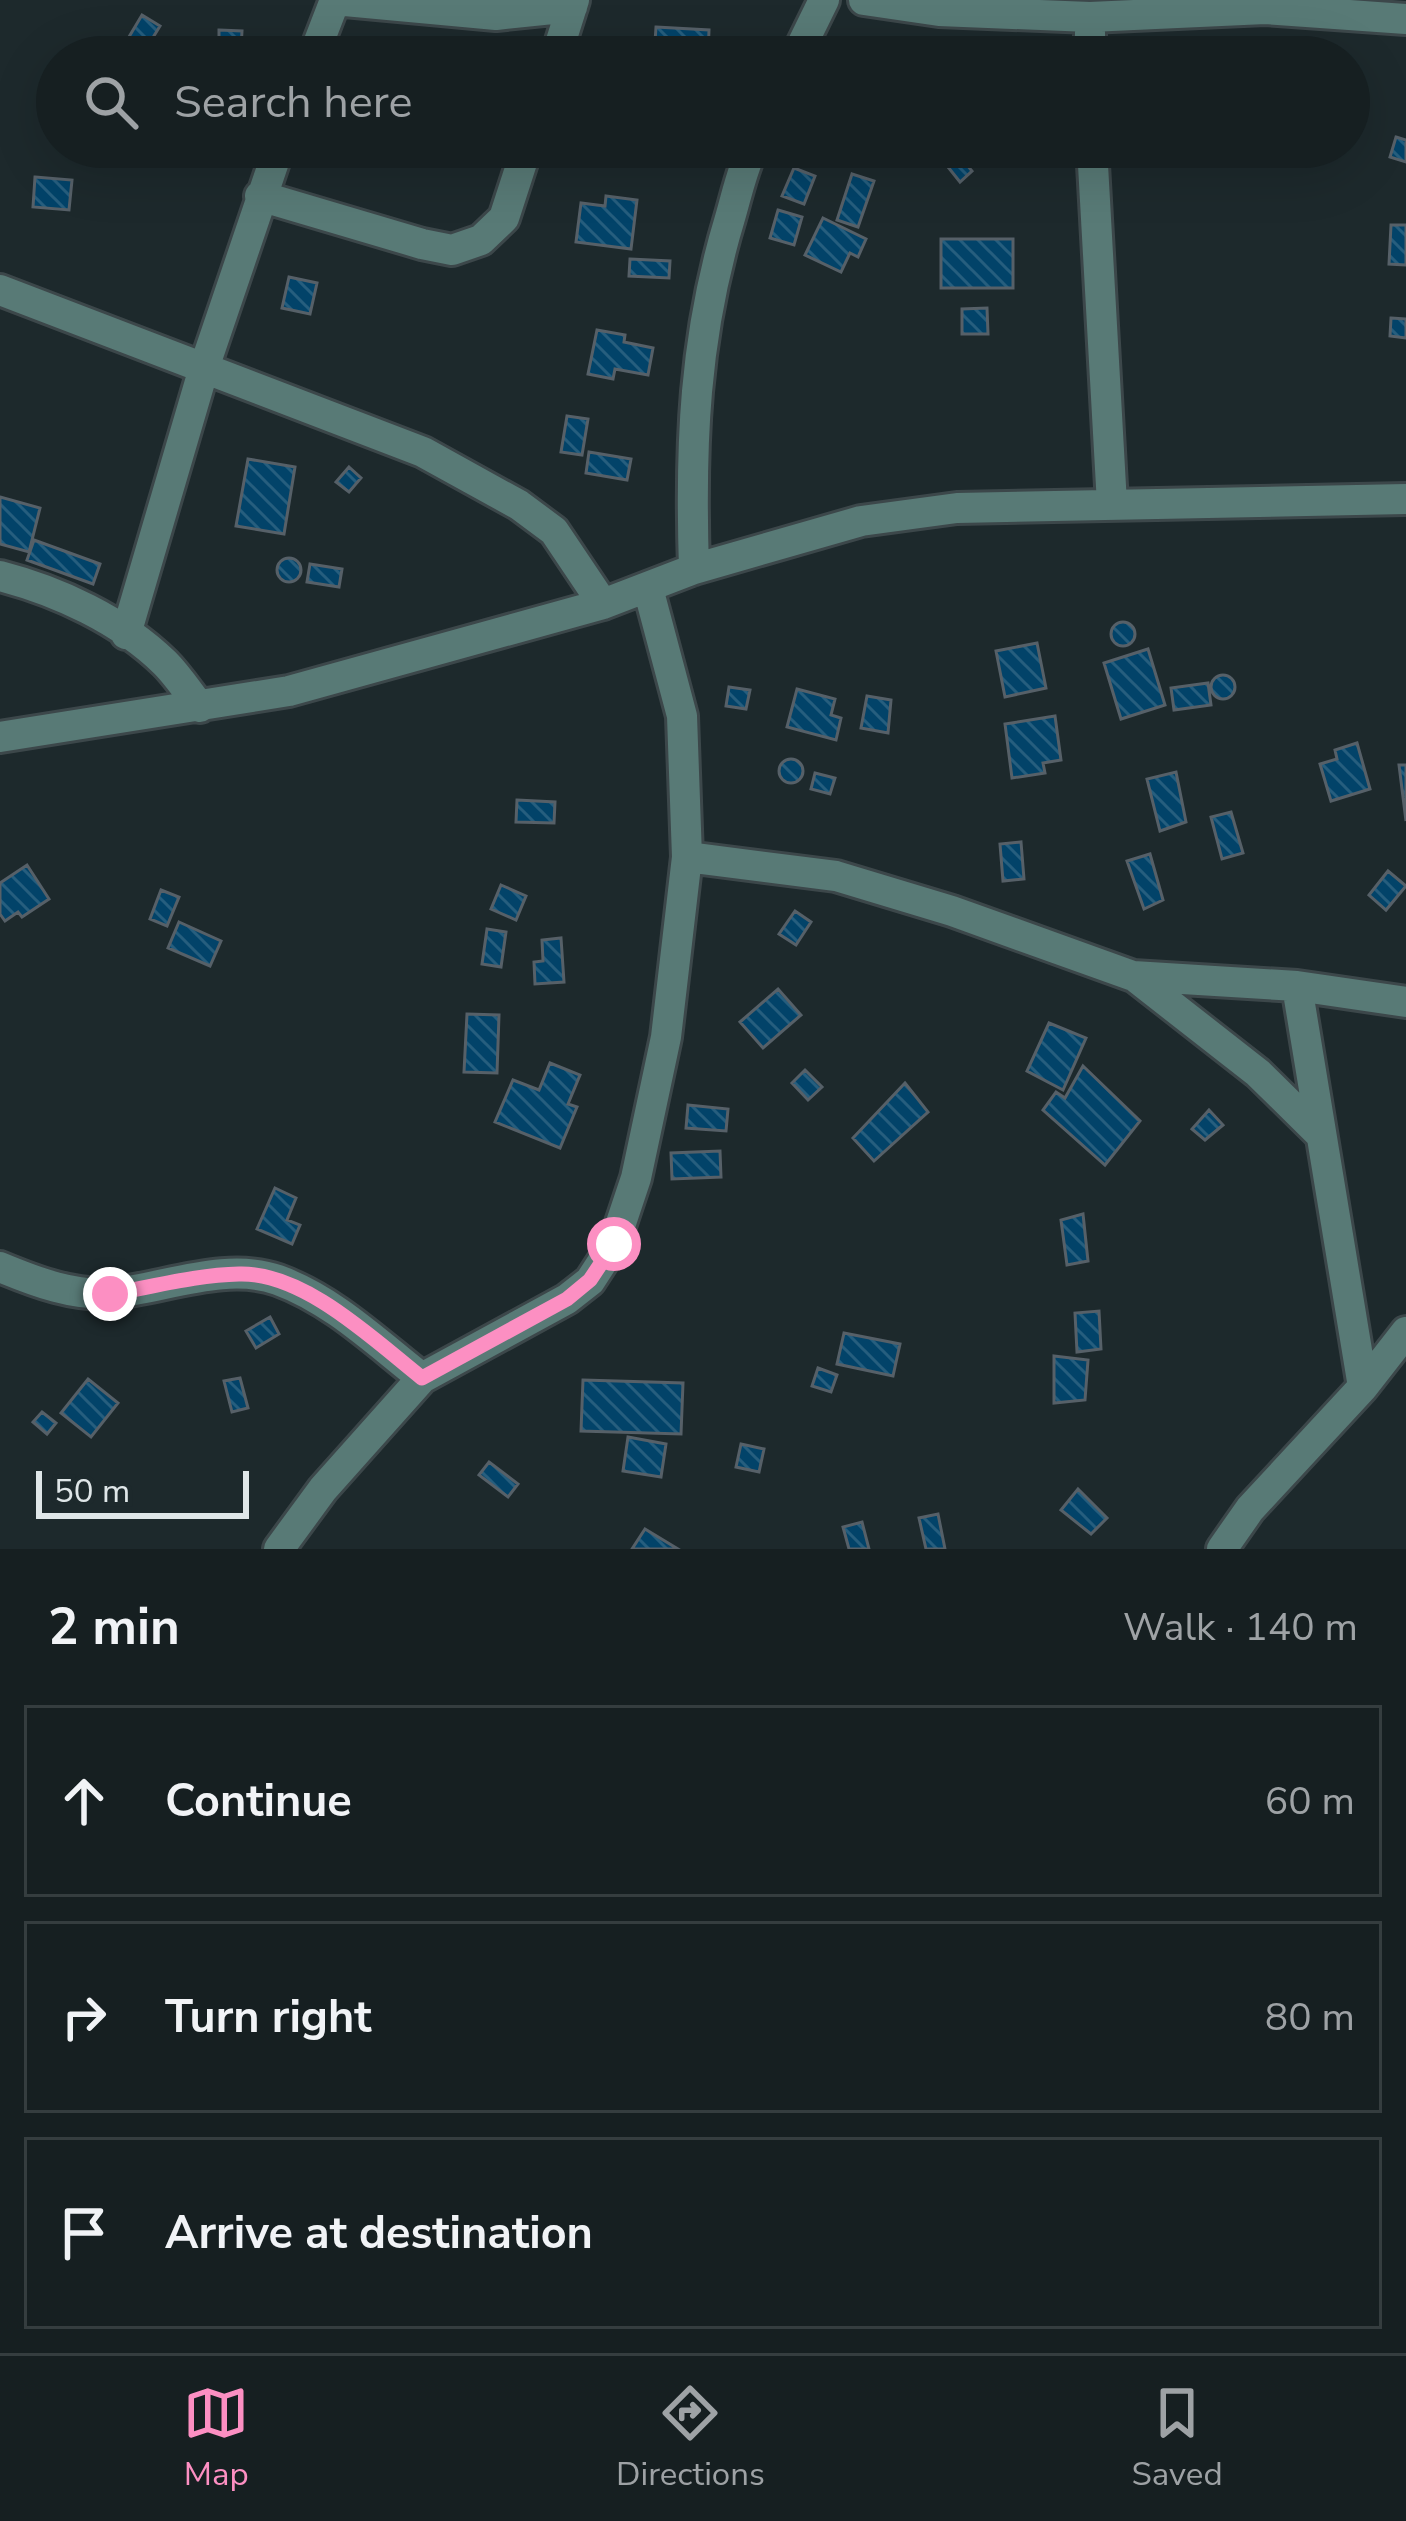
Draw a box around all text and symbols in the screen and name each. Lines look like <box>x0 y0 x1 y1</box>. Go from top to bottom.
search box <box>36 36 1370 168</box>
icon: search <box>78 69 144 135</box>
text: Search here <box>174 72 413 133</box>
route start <box>587 1217 641 1271</box>
route end <box>83 1267 137 1321</box>
scale bar <box>36 1465 249 1518</box>
text: 50 m <box>54 1469 130 1514</box>
text: 2 min <box>48 1592 180 1662</box>
text: Walk · 140 m <box>1123 1601 1358 1654</box>
icon: ahead <box>51 1768 117 1834</box>
text: Continue <box>165 1771 352 1832</box>
text: 60 m <box>1265 1775 1355 1828</box>
icon: right <box>51 1984 117 2050</box>
text: Turn right <box>165 1987 372 2048</box>
text: 80 m <box>1265 1991 1355 2044</box>
icon: arrive <box>51 2200 117 2266</box>
text: Arrive at destination <box>165 2203 593 2264</box>
tab: Map <box>183 2380 249 2497</box>
tab: Directions <box>616 2380 765 2497</box>
tab: Saved <box>1131 2380 1223 2497</box>

